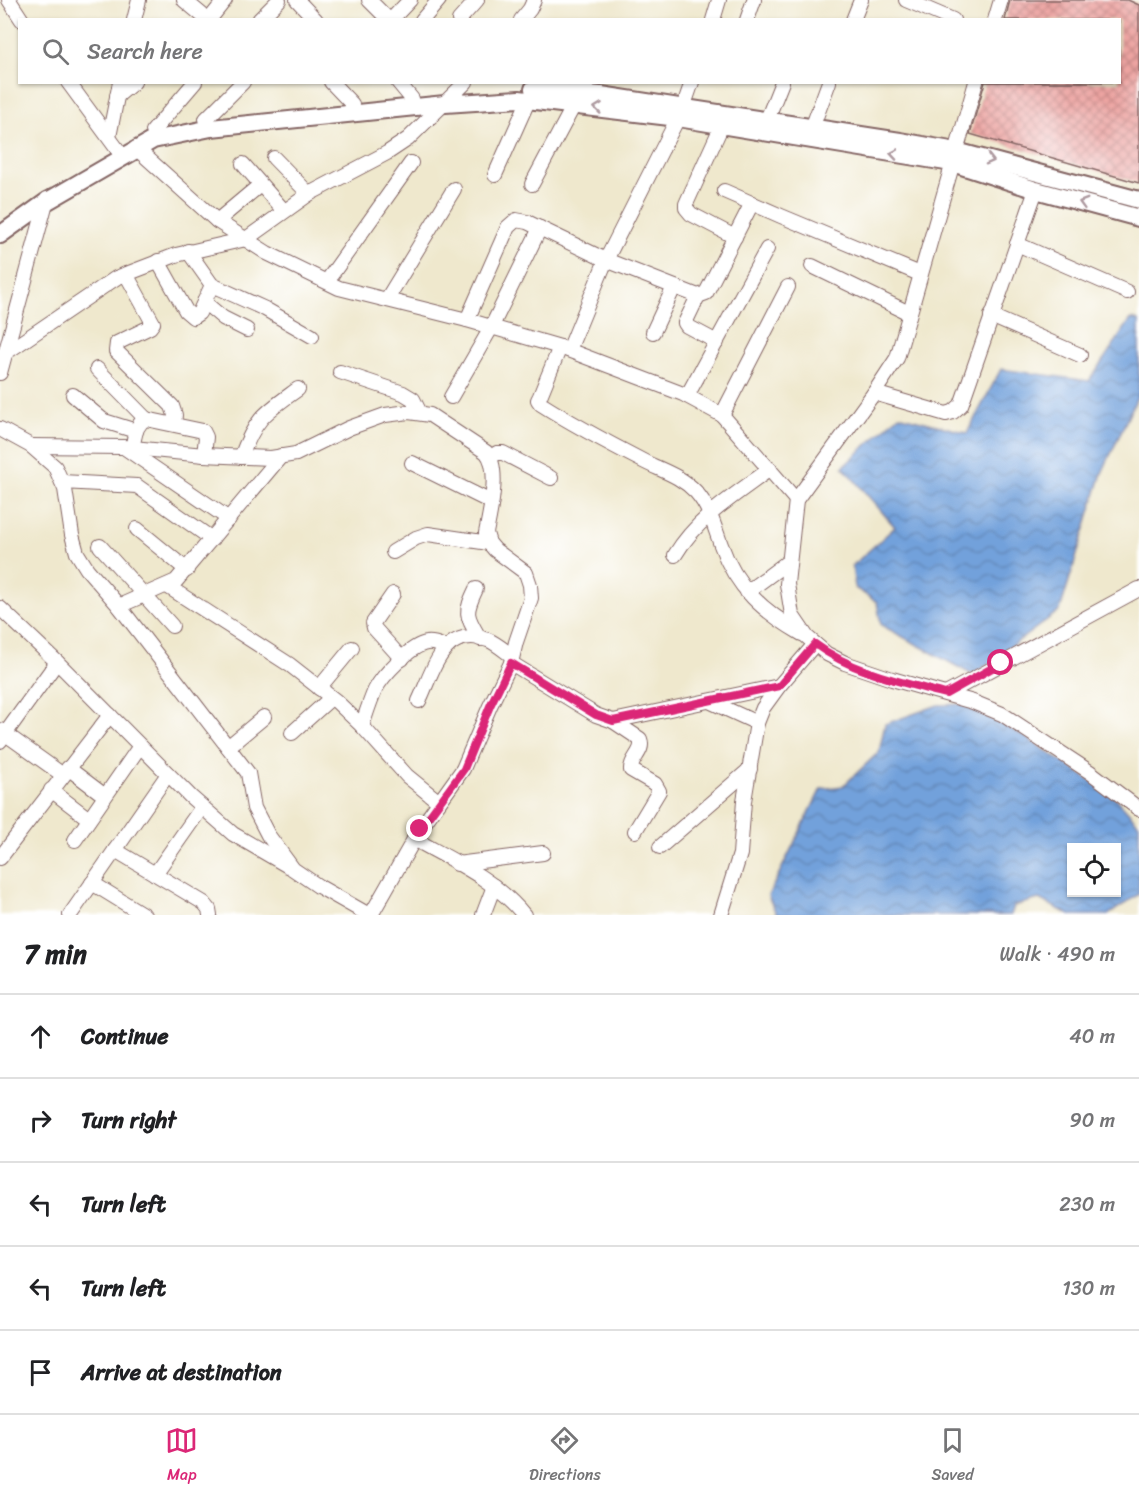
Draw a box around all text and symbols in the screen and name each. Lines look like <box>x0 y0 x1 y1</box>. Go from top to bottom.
search box <box>18 18 1121 84</box>
text: Search here <box>87 32 203 71</box>
icon: search <box>39 35 72 68</box>
one-way arrow <box>593 102 602 115</box>
one-way arrow <box>890 148 899 160</box>
one-way arrow <box>984 152 994 165</box>
one-way arrow <box>1078 197 1088 210</box>
route start <box>987 649 1013 675</box>
route end <box>406 815 432 841</box>
map controls <box>1067 843 1121 897</box>
button: locate <box>1067 843 1121 897</box>
text: 7 min <box>24 931 87 977</box>
text: Walk · 490 m <box>999 937 1115 972</box>
text: Continue <box>81 1017 169 1056</box>
text: 40 m <box>1069 1019 1115 1054</box>
icon: ahead <box>24 1020 57 1053</box>
text: Turn right <box>81 1101 176 1140</box>
text: 90 m <box>1070 1103 1115 1138</box>
icon: right <box>24 1104 57 1137</box>
text: Turn left <box>81 1185 166 1224</box>
text: 230 m <box>1059 1187 1115 1222</box>
icon: left <box>24 1188 57 1221</box>
text: Turn left <box>81 1269 166 1308</box>
text: 130 m <box>1062 1271 1115 1306</box>
icon: left <box>24 1272 57 1305</box>
text: Arrive at destination <box>81 1353 282 1392</box>
icon: arrive <box>24 1356 57 1389</box>
tab: Map <box>165 1424 198 1489</box>
tab: Directions <box>529 1424 601 1489</box>
tab: Saved <box>931 1424 974 1489</box>

